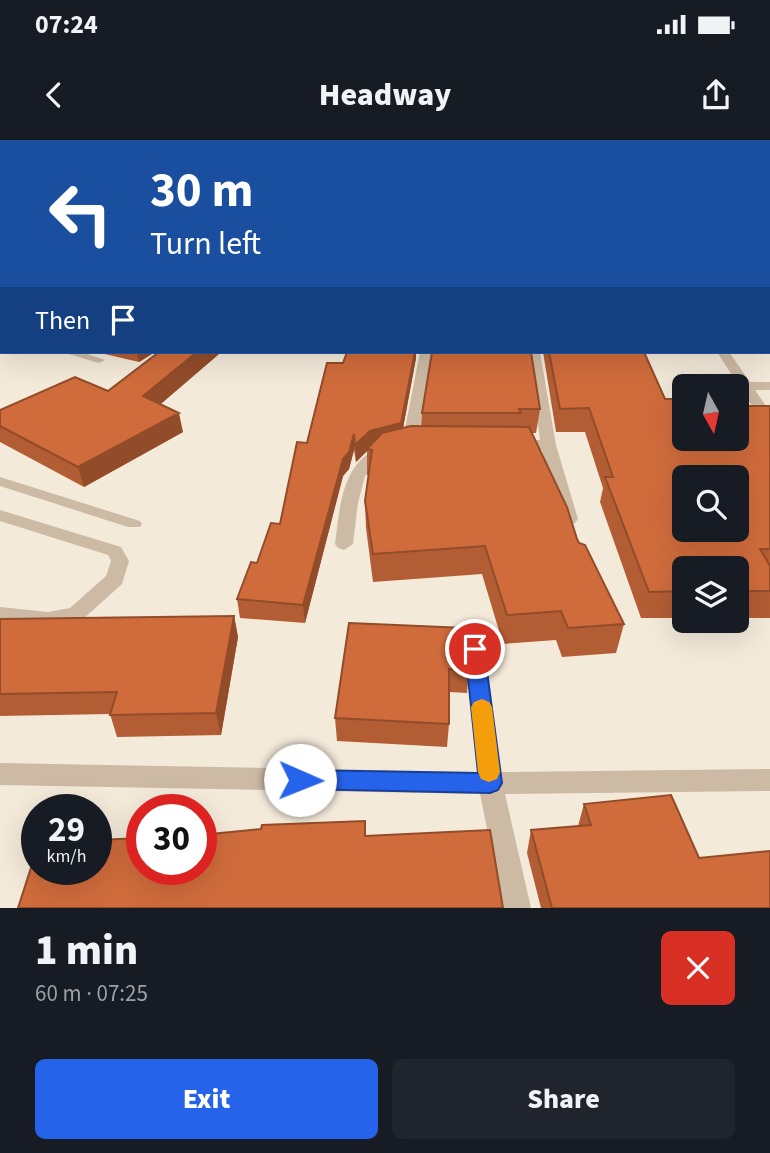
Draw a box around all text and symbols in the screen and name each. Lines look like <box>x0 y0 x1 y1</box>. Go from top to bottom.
text: 07:24 <box>35 6 98 43</box>
text: Headway <box>319 72 451 118</box>
icon: back <box>35 76 73 114</box>
icon: share <box>697 76 735 114</box>
text: 30 m <box>150 156 254 226</box>
icon: left <box>35 168 126 259</box>
text: Turn left <box>150 221 261 267</box>
icon: arrive <box>104 301 142 339</box>
text: Then <box>35 302 90 339</box>
north arrow <box>672 374 749 452</box>
map controls <box>672 374 749 633</box>
button: search <box>672 465 749 542</box>
button: layers <box>672 556 749 633</box>
pin <box>445 619 505 679</box>
icon: arrive <box>456 630 494 668</box>
position arrow <box>263 743 337 817</box>
speed limit sign: 30 <box>126 794 217 885</box>
text: 29 <box>48 805 85 855</box>
text: km/h <box>47 844 86 869</box>
text: 1 min <box>35 921 138 981</box>
button: close <box>661 931 735 1005</box>
text: 60 m · 07:25 <box>35 977 148 1010</box>
button: Exit <box>35 1059 378 1139</box>
button: Share <box>392 1059 735 1139</box>

